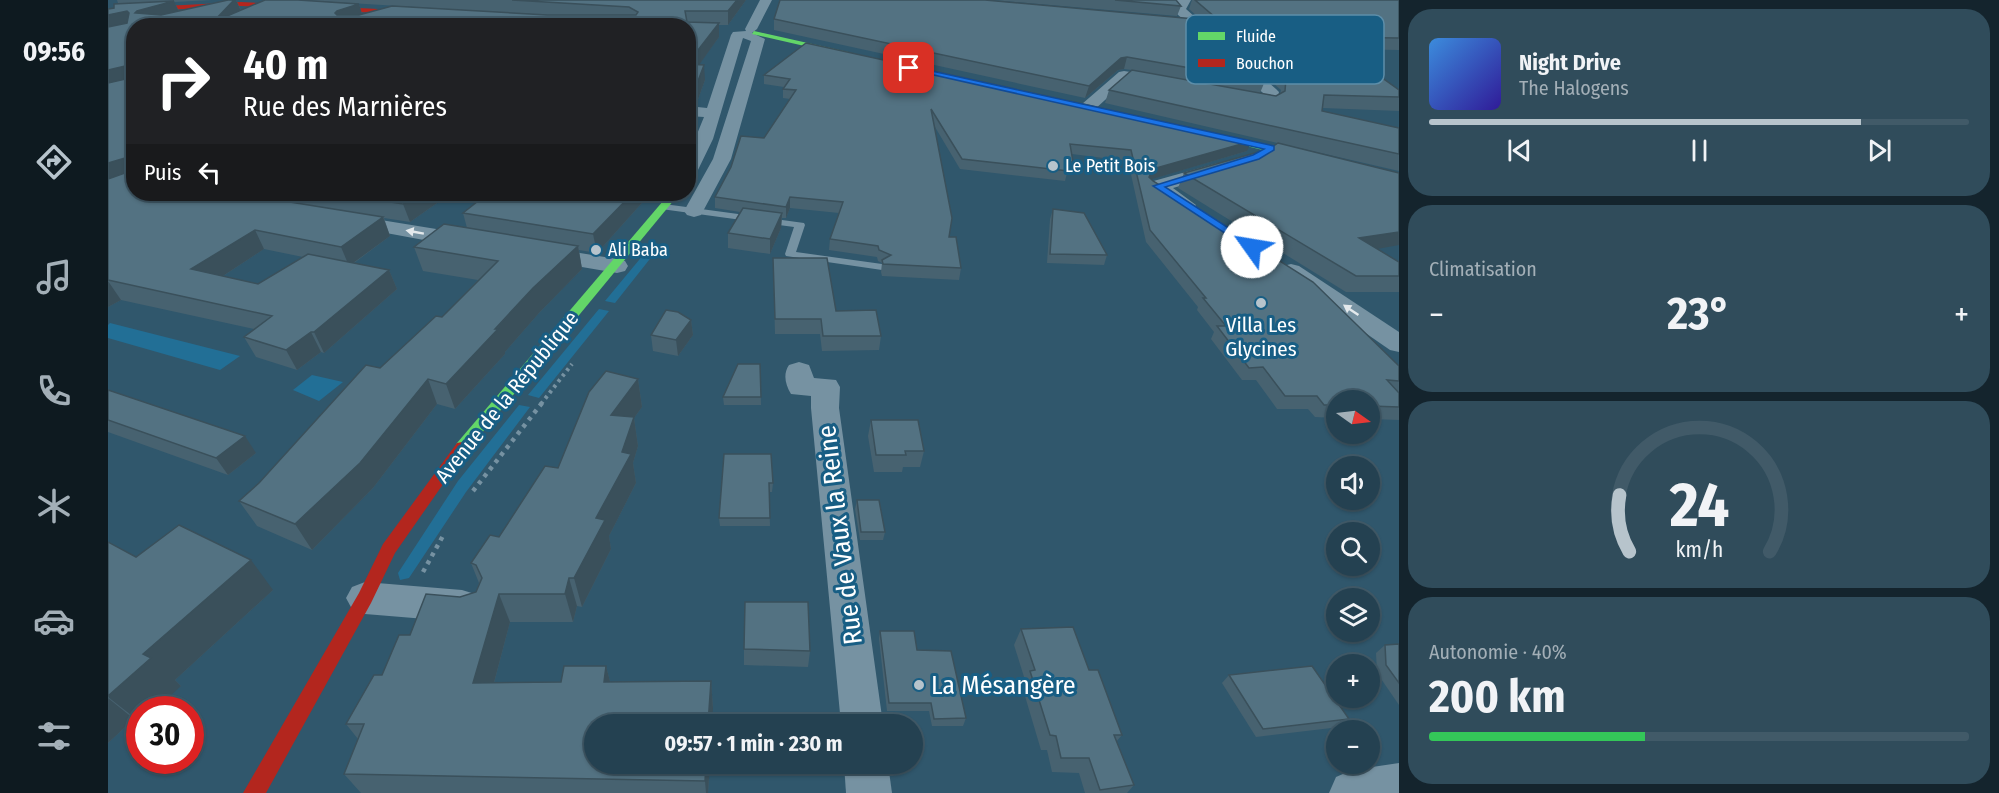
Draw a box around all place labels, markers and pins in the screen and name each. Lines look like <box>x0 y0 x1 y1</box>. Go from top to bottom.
pin <box>883 42 934 93</box>
place label: Le Petit Bois <box>1065 155 1156 177</box>
marker: Le Petit Bois <box>1046 159 1060 173</box>
place label: Ali Baba <box>608 239 668 261</box>
marker: Ali Baba <box>589 243 603 257</box>
marker: Villa Les Glycines <box>1254 296 1268 310</box>
place label: Villa Les Glycines <box>1225 312 1297 362</box>
place label: La Mésangère <box>931 670 1076 701</box>
marker: La Mésangère <box>912 678 926 692</box>

